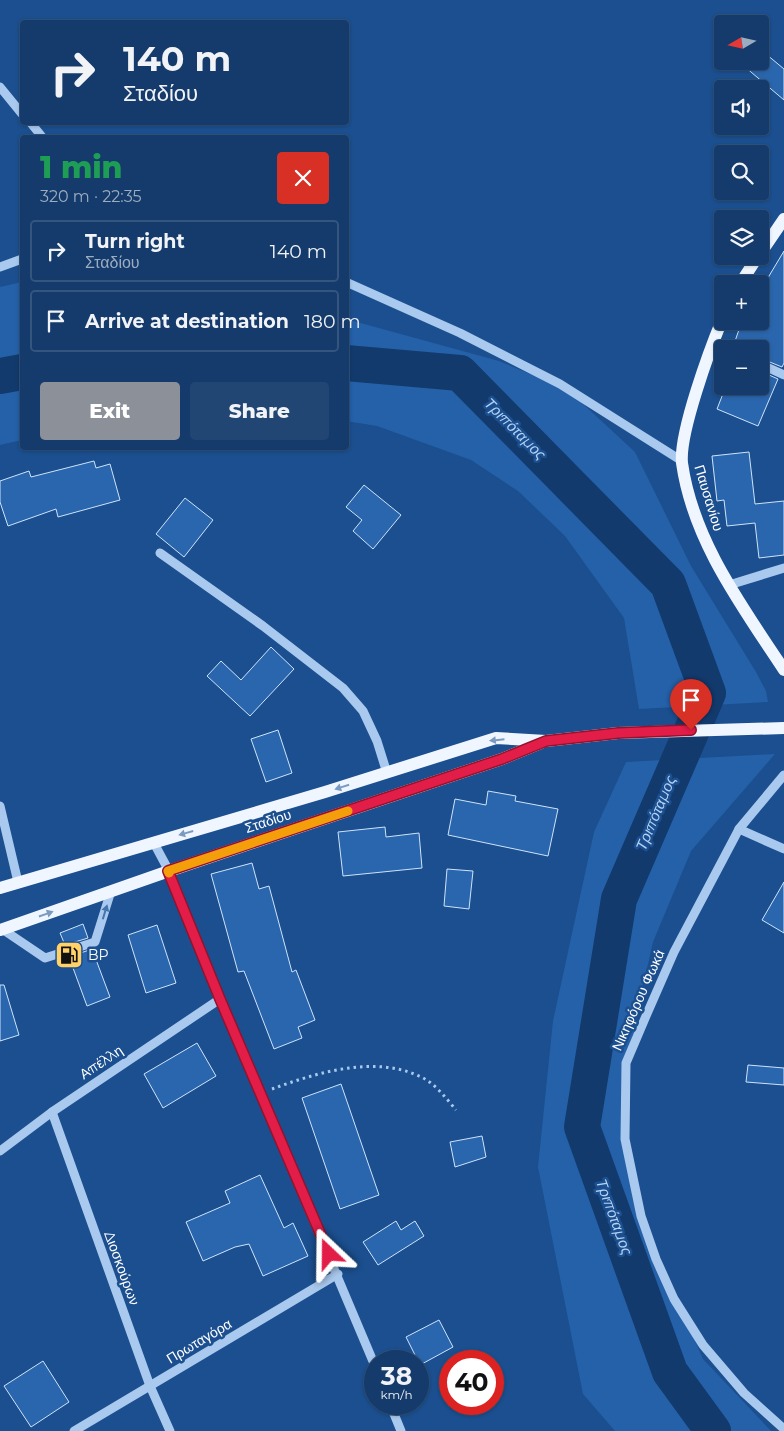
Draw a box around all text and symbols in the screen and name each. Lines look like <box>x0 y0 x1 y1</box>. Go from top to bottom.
north arrow <box>714 15 769 70</box>
map controls <box>714 15 769 395</box>
text: 140 m <box>123 37 231 80</box>
icon: right <box>40 40 105 105</box>
text: Σταδίου <box>123 80 198 107</box>
button: sound <box>714 80 769 135</box>
button: search <box>714 145 769 200</box>
text: 1 min <box>40 149 123 186</box>
button: close <box>277 152 329 204</box>
text: 320 m · 22:35 <box>40 187 142 206</box>
button: layers <box>714 210 769 265</box>
text: Turn right <box>85 230 185 253</box>
icon: right <box>42 237 70 265</box>
text: 140 m <box>270 240 327 263</box>
text: Σταδίου <box>85 253 140 272</box>
button: + <box>714 275 769 330</box>
icon: arrive <box>42 307 70 335</box>
text: Arrive at destination <box>85 310 289 333</box>
text: 180 m <box>304 310 361 333</box>
button: − <box>714 340 769 395</box>
button: Exit <box>40 382 180 440</box>
button: Share <box>190 382 329 440</box>
water label: Τριπόταμος <box>480 394 551 464</box>
street label: Παυσανίου <box>690 463 728 533</box>
pin <box>670 679 712 730</box>
icon: arrive <box>677 686 705 714</box>
one-way arrow <box>489 736 505 744</box>
water label: Τριπόταμος <box>631 772 680 853</box>
one-way arrow <box>334 783 349 791</box>
street label: Σταδίου <box>243 805 293 837</box>
one-way arrow <box>179 830 194 838</box>
one-way arrow <box>101 905 109 920</box>
one-way arrow <box>39 910 54 918</box>
fuel station icon: BP <box>54 940 84 970</box>
place label: BP <box>88 946 109 964</box>
street label: Νικηφόρου Φωκά <box>608 947 668 1053</box>
street label: Απέλλη <box>76 1041 126 1083</box>
water label: Τριπόταμος <box>592 1176 637 1258</box>
position arrow <box>302 1227 354 1279</box>
street label: Διοσκούρων <box>100 1228 144 1308</box>
street label: Πρωταγόρα <box>163 1314 235 1368</box>
speed limit sign: 40 <box>439 1350 504 1415</box>
text: 38 <box>381 1361 412 1391</box>
text: km/h <box>380 1387 413 1402</box>

